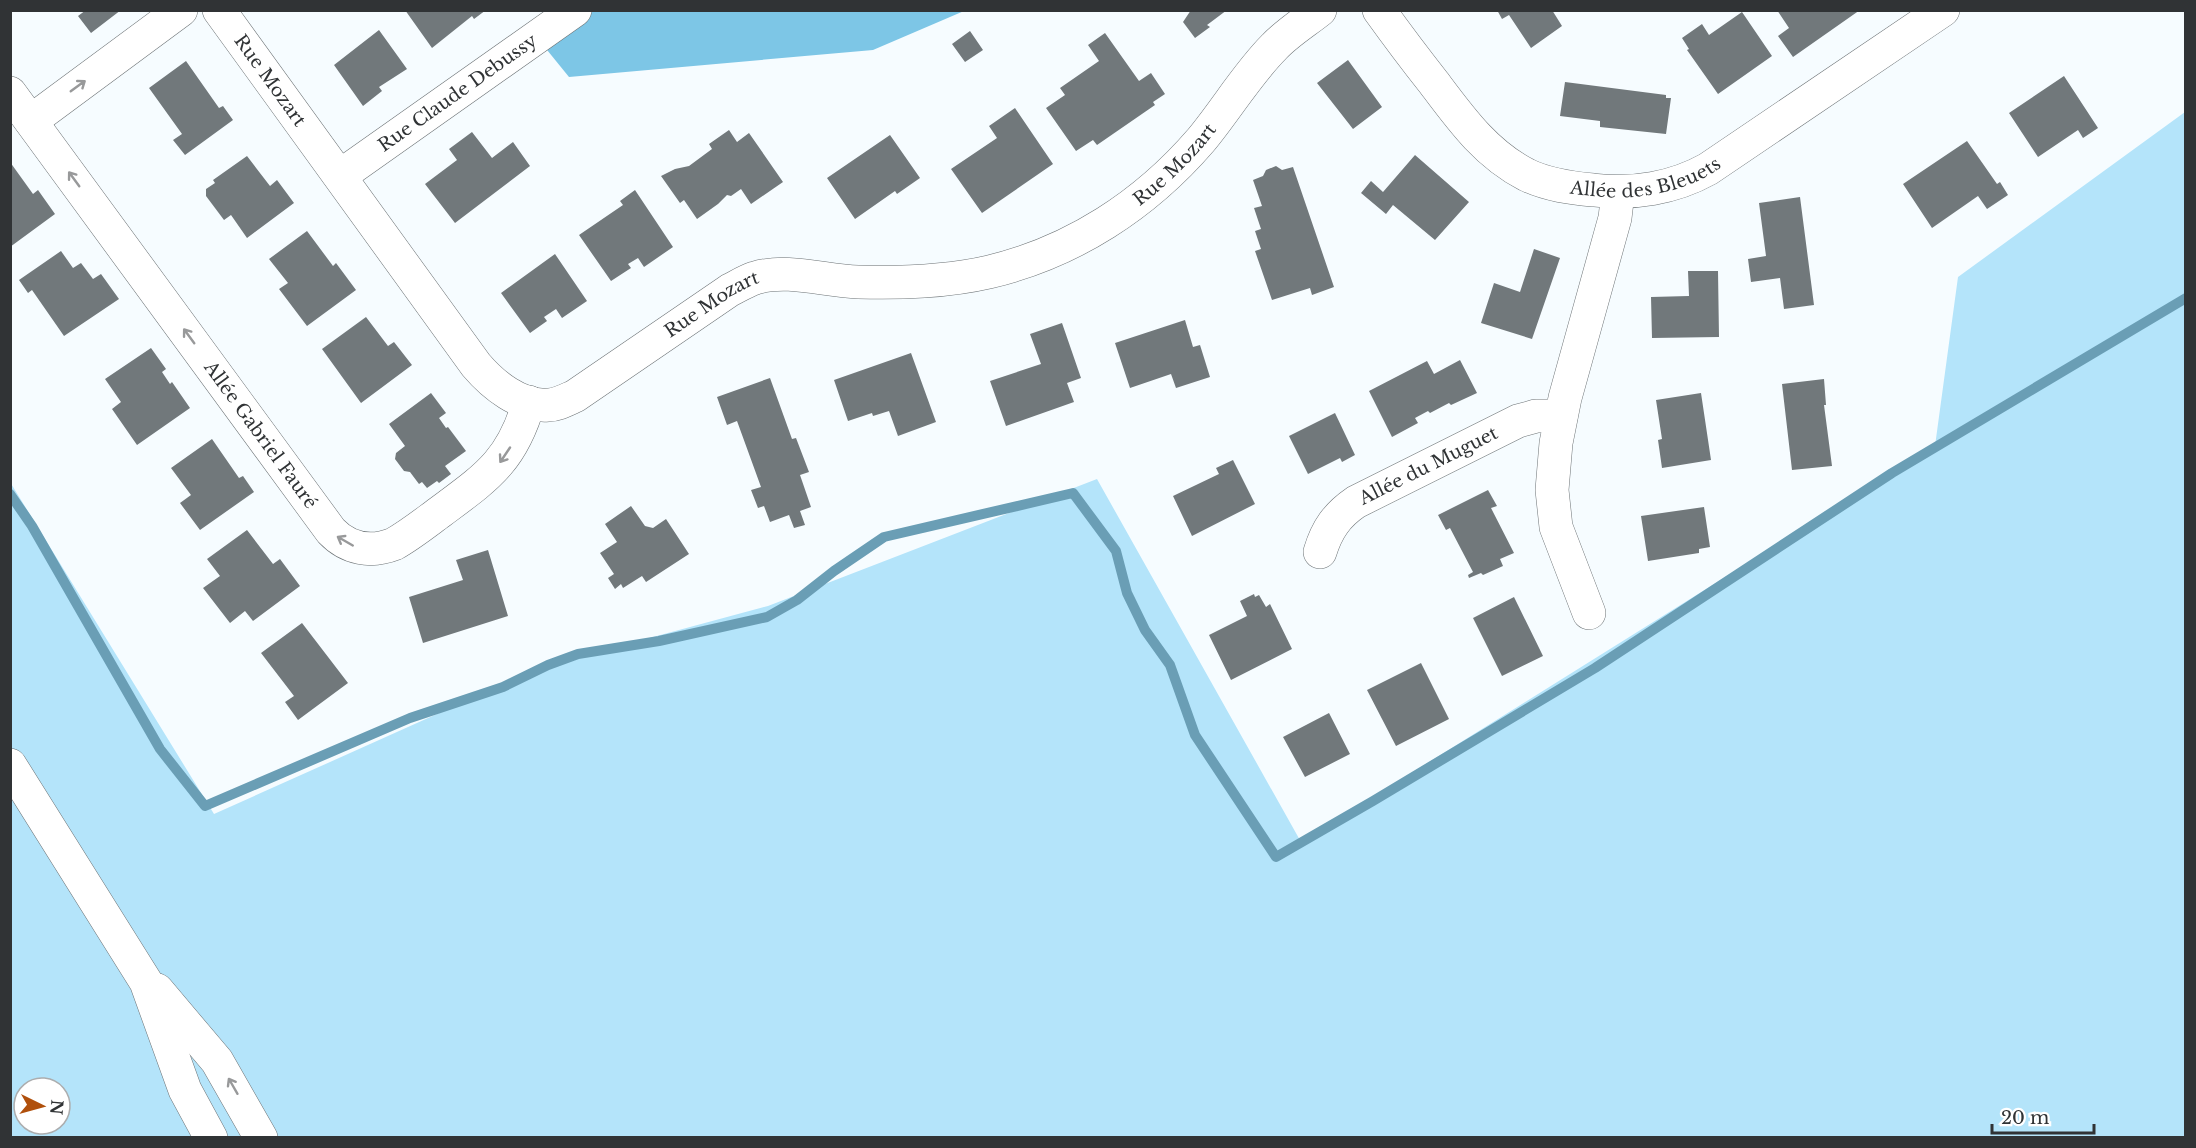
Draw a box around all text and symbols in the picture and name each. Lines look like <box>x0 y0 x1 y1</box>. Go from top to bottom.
street label: Rue Claude Debussy <box>374 29 542 157</box>
street label: Rue Mozart <box>229 30 311 131</box>
one-way arrow <box>70 80 86 92</box>
street label: Rue Mozart <box>1129 119 1221 210</box>
street label: Allée des Bleuets <box>1568 153 1725 203</box>
one-way arrow <box>68 172 80 188</box>
street label: Rue Mozart <box>660 266 762 342</box>
one-way arrow <box>183 329 195 345</box>
street label: Allée Gabriel Fauré <box>199 356 322 513</box>
street label: Allée du Muguet <box>1355 422 1502 510</box>
one-way arrow <box>499 447 512 464</box>
one-way arrow <box>337 535 354 547</box>
north arrow <box>12 1076 72 1136</box>
one-way arrow <box>227 1078 239 1095</box>
scale bar <box>1992 1097 2094 1135</box>
text: N <box>46 1099 68 1116</box>
text: 20 m <box>2001 1107 2049 1129</box>

